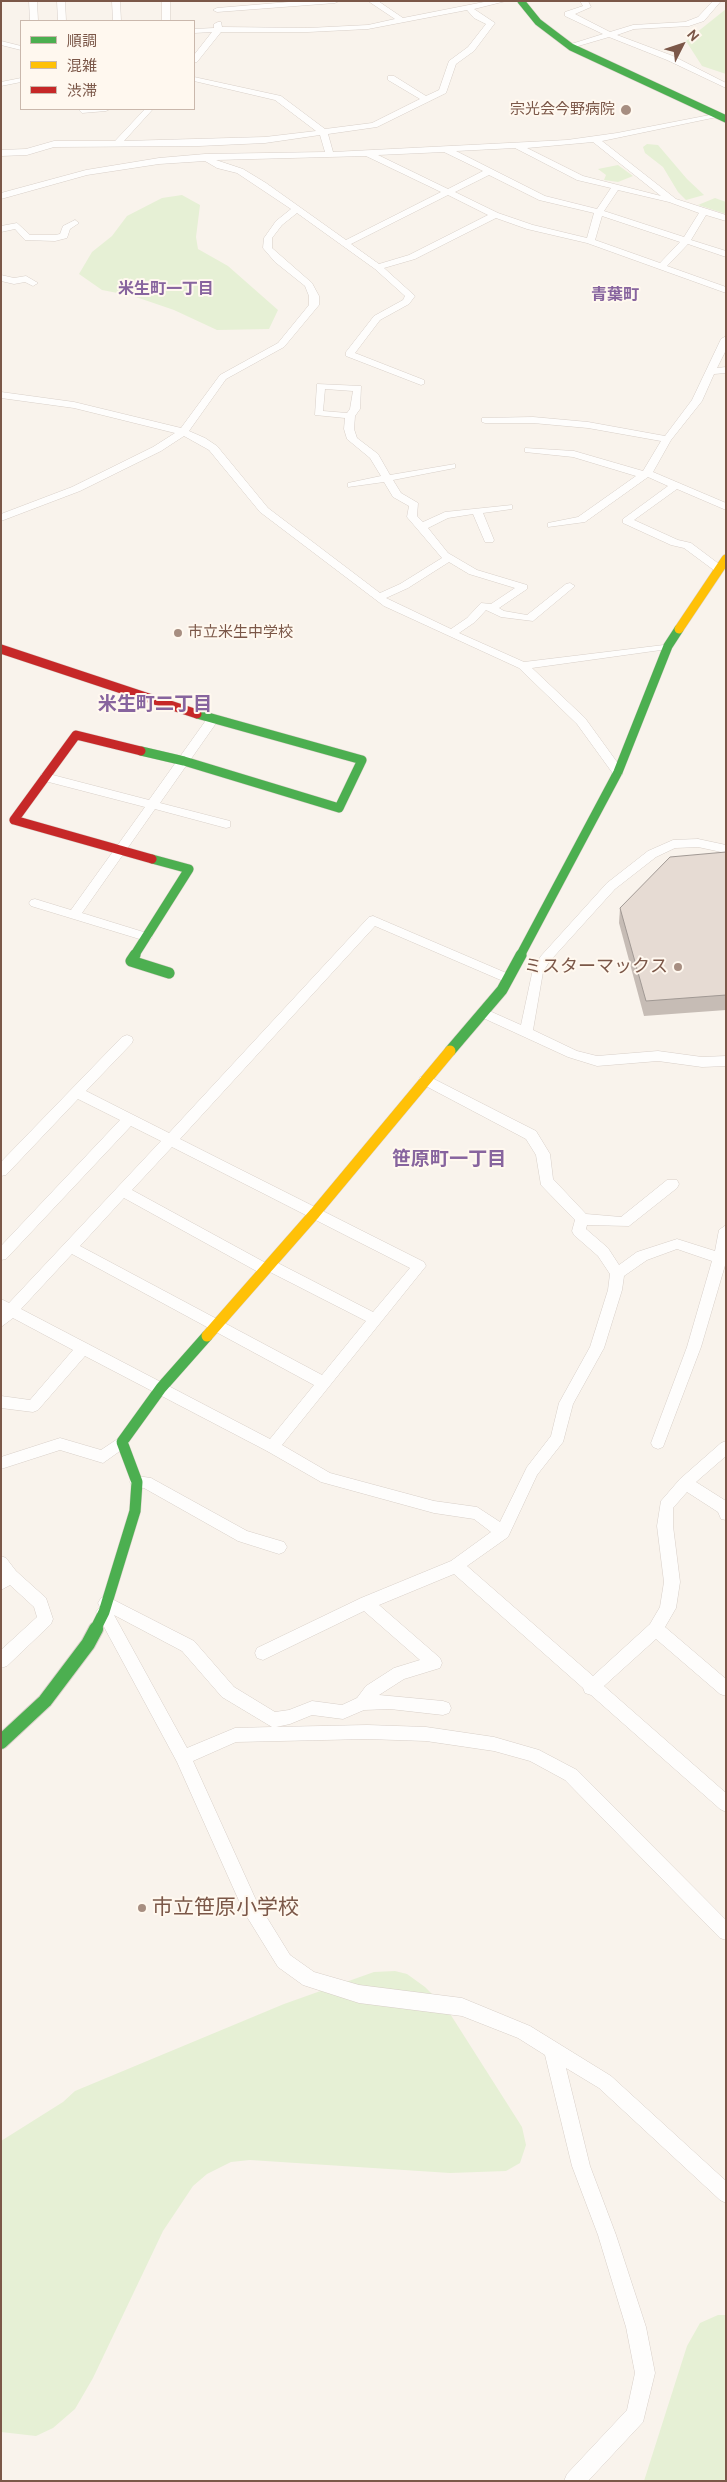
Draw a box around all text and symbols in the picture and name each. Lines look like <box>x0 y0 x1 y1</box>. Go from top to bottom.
legend <box>20 20 195 110</box>
north arrow <box>657 20 707 70</box>
text: N <box>683 26 703 45</box>
text: 順調 <box>67 32 97 50</box>
text: 混雑 <box>67 57 97 75</box>
text: 渋滞 <box>67 82 97 100</box>
place label: 宗光会今野病院 <box>510 101 615 119</box>
marker: 宗光会今野病院 <box>619 103 633 117</box>
district label: 米生町一丁目 <box>118 279 214 299</box>
district label: 青葉町 <box>591 285 639 305</box>
place label: 市立米生中学校 <box>188 624 293 642</box>
marker: 市立米生中学校 <box>172 627 184 639</box>
district label: 米生町二丁目 <box>98 693 212 715</box>
place label: ミスターマックス <box>524 956 668 978</box>
marker: ミスターマックス <box>672 961 684 973</box>
district label: 笹原町一丁目 <box>392 1148 506 1170</box>
place label: 市立笹原小学校 <box>152 1895 299 1921</box>
marker: 市立笹原小学校 <box>136 1902 148 1914</box>

